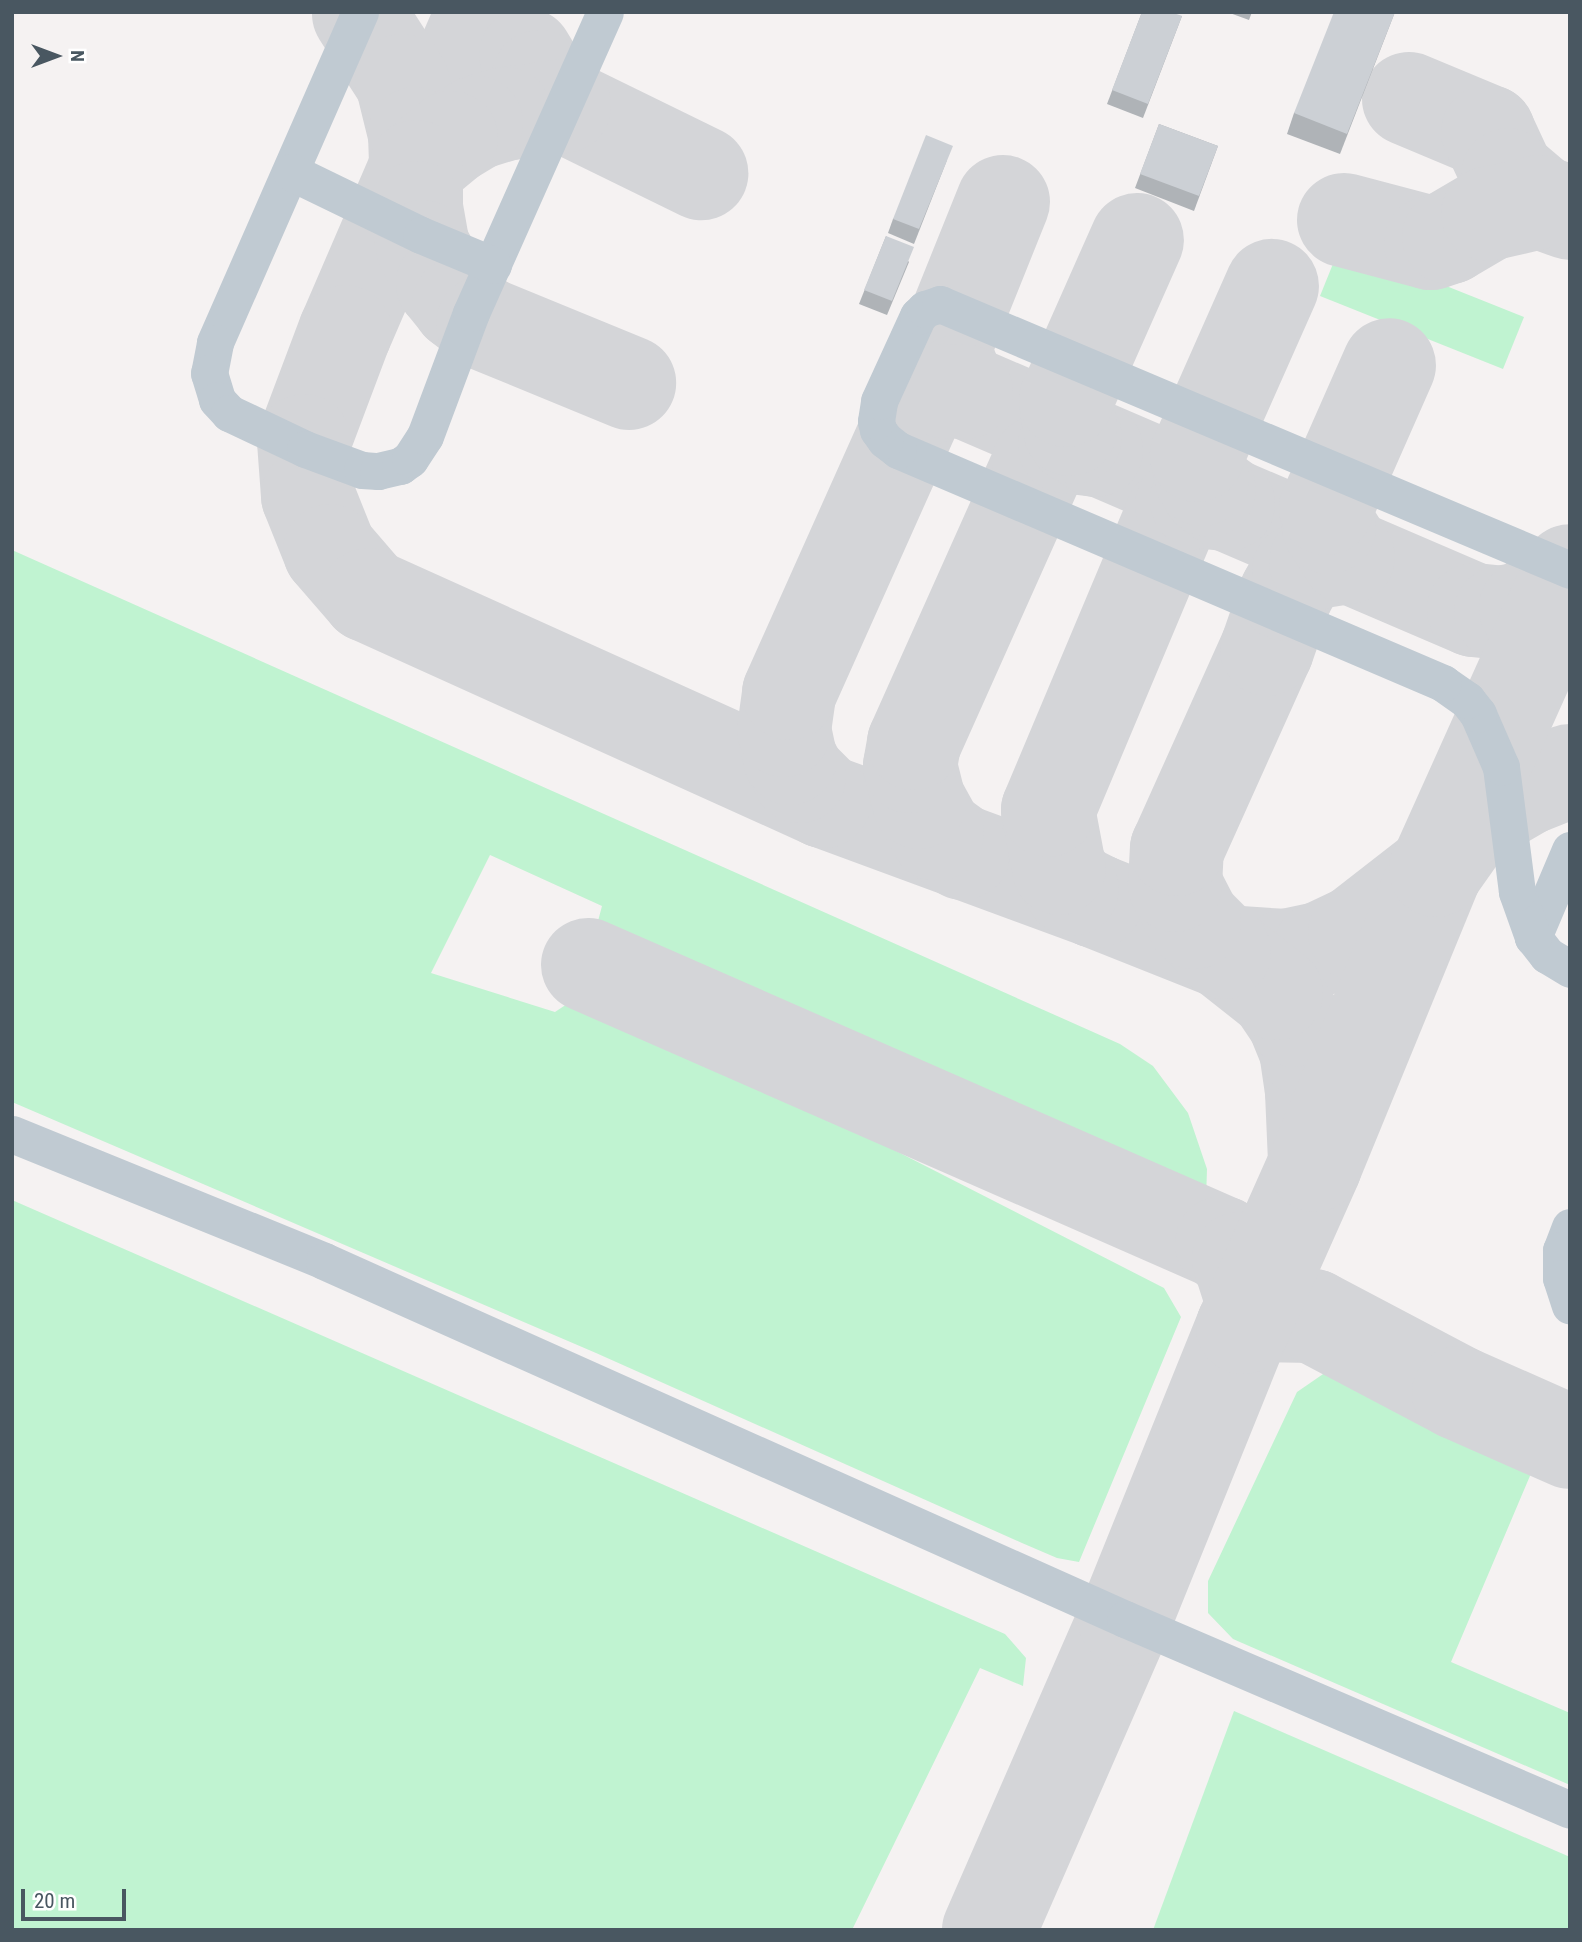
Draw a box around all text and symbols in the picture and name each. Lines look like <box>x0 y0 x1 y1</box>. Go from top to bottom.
north arrow <box>21 21 91 91</box>
text: N <box>66 50 89 62</box>
scale bar <box>24 1876 130 1920</box>
text: 20 m <box>34 1889 75 1913</box>

